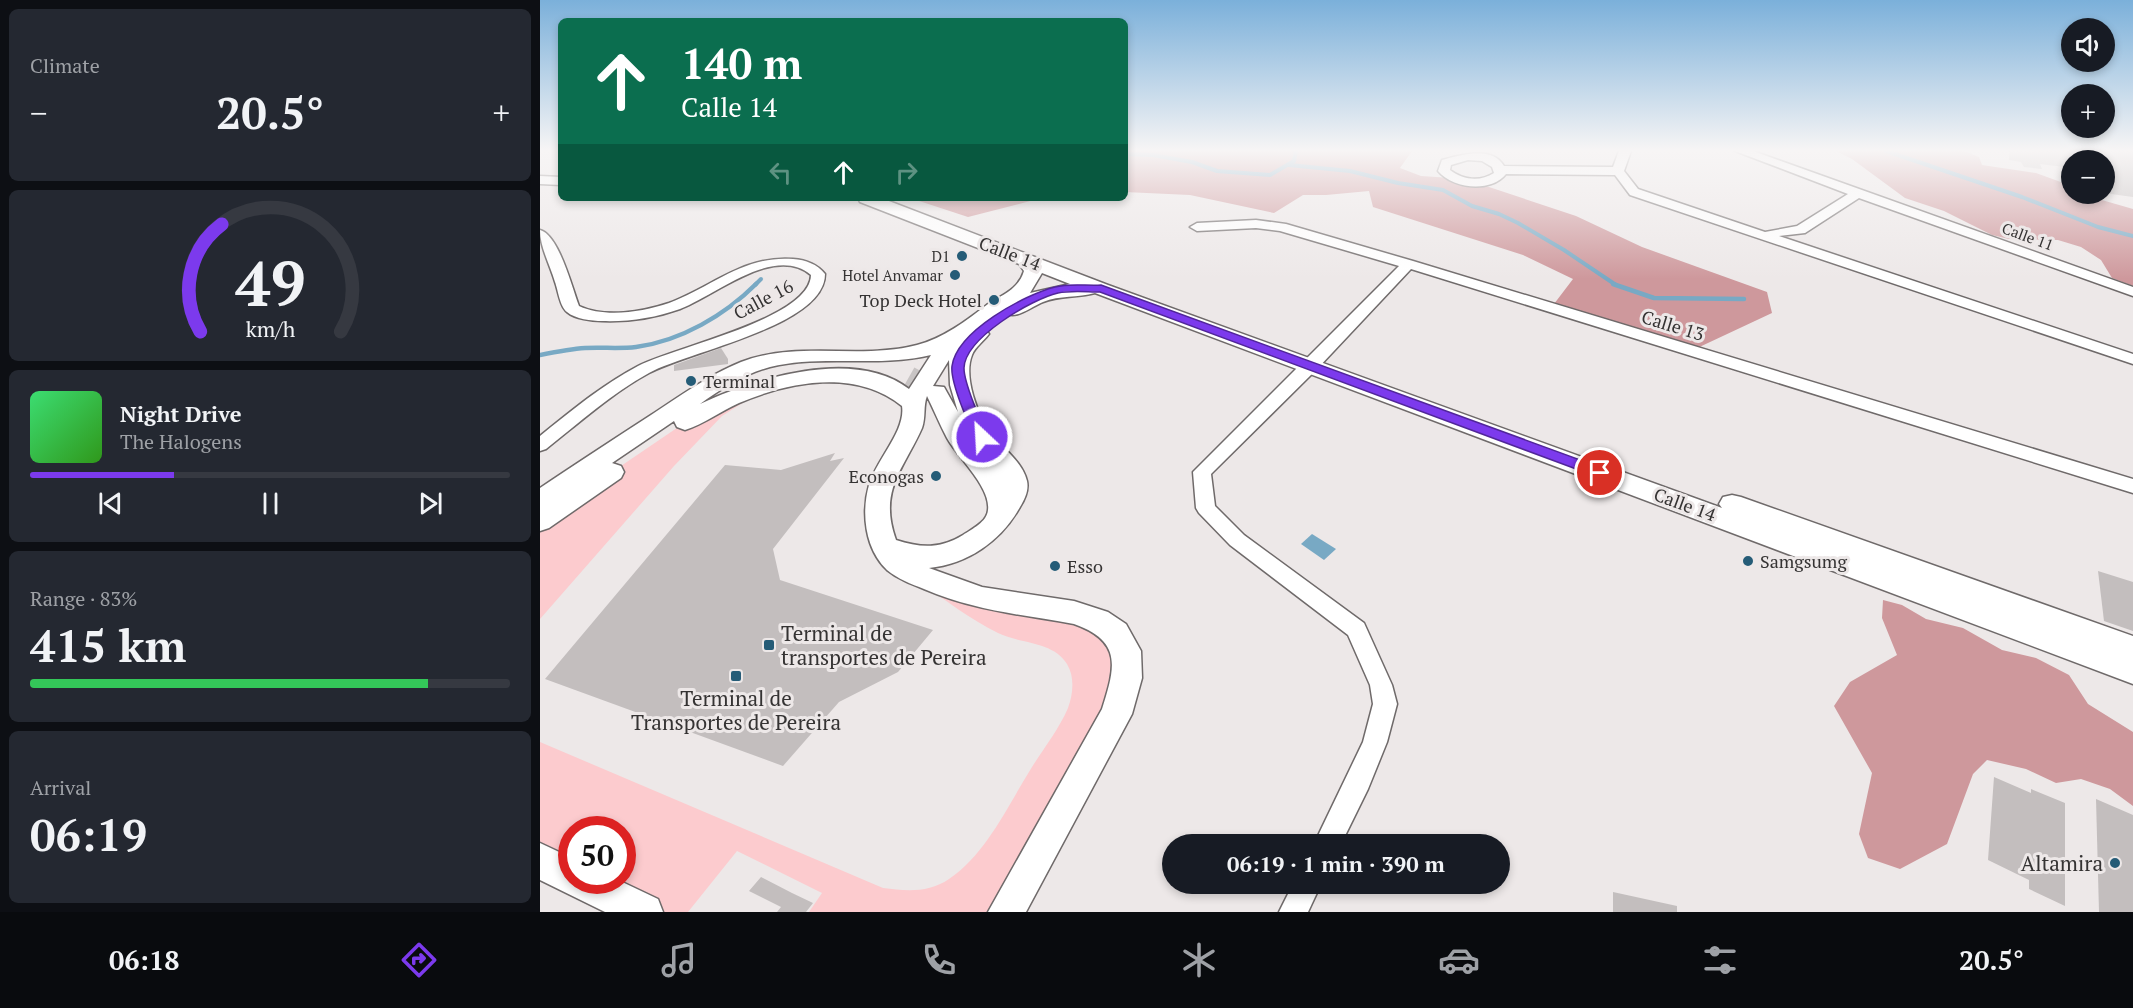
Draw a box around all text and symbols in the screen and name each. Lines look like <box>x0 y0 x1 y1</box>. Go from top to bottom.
map controls <box>2061 18 2115 204</box>
button: sound <box>2061 18 2115 72</box>
text: 140 m <box>681 35 802 91</box>
icon: ahead <box>582 42 660 120</box>
text: Climate <box>30 52 100 79</box>
text: 20.5° <box>216 82 324 142</box>
button: + <box>2061 84 2115 138</box>
text: Calle 14 <box>681 89 777 125</box>
text: − <box>30 91 48 134</box>
text: + <box>492 91 510 134</box>
button: − <box>2061 150 2115 204</box>
icon: left <box>764 156 797 189</box>
icon: ahead <box>827 156 860 189</box>
icon: right <box>890 156 923 189</box>
street label: Calle 11 <box>1999 217 2057 255</box>
street label: Calle 14 <box>976 230 1045 276</box>
text: 49 <box>235 242 305 325</box>
place label: D1 <box>931 246 950 266</box>
marker: D1 <box>955 249 969 263</box>
place label: Hotel Anvamar <box>842 265 943 285</box>
marker: Hotel Anvamar <box>948 268 962 282</box>
street label: Calle 16 <box>729 273 797 325</box>
place label: Top Deck Hotel <box>860 288 982 312</box>
marker: Top Deck Hotel <box>987 293 1001 307</box>
street label: Calle 13 <box>1639 304 1707 346</box>
text: km/h <box>245 316 295 344</box>
place label: Terminal <box>703 369 775 393</box>
marker: Terminal <box>684 374 698 388</box>
text: Night Drive <box>120 399 242 428</box>
position arrow <box>950 405 1014 469</box>
text: The Halogens <box>120 428 242 455</box>
pin <box>1574 447 1625 498</box>
icon: arrive <box>1583 456 1616 489</box>
place label: Econogas <box>849 464 924 488</box>
marker: Econogas <box>929 469 943 483</box>
street label: Calle 14 <box>1651 482 1720 526</box>
icon: previous <box>94 487 127 520</box>
icon: pause <box>254 487 287 520</box>
icon: next <box>414 487 447 520</box>
place label: Samgsumg <box>1760 549 1847 573</box>
place label: Esso <box>1067 554 1103 578</box>
marker: Samgsumg <box>1741 554 1755 568</box>
marker: Esso <box>1048 559 1062 573</box>
text: Range · 83% <box>30 585 137 612</box>
text: 415 km <box>30 615 186 675</box>
place label: Terminal de transportes de Pereira <box>781 619 987 671</box>
marker: Terminal de transportes de Pereira <box>762 638 776 652</box>
marker: Terminal de Transportes de Pereira <box>729 669 743 683</box>
place label: Terminal de Transportes de Pereira <box>631 684 841 736</box>
text: Arrival <box>30 774 91 801</box>
text: 06:19 <box>30 804 147 864</box>
speed limit sign: 50 <box>558 816 636 894</box>
text: 06:19 · 1 min · 390 m <box>1227 849 1445 878</box>
place label: Altamira <box>2021 849 2103 877</box>
marker: Altamira <box>2108 856 2122 870</box>
icon: directions <box>398 939 440 981</box>
icon: music <box>658 939 700 981</box>
icon: phone <box>918 939 960 981</box>
icon: climate <box>1178 939 1220 981</box>
icon: car <box>1438 939 1480 981</box>
icon: filters <box>1699 939 1741 981</box>
text: 06:18 <box>109 942 179 978</box>
text: 20.5° <box>1959 942 2024 978</box>

